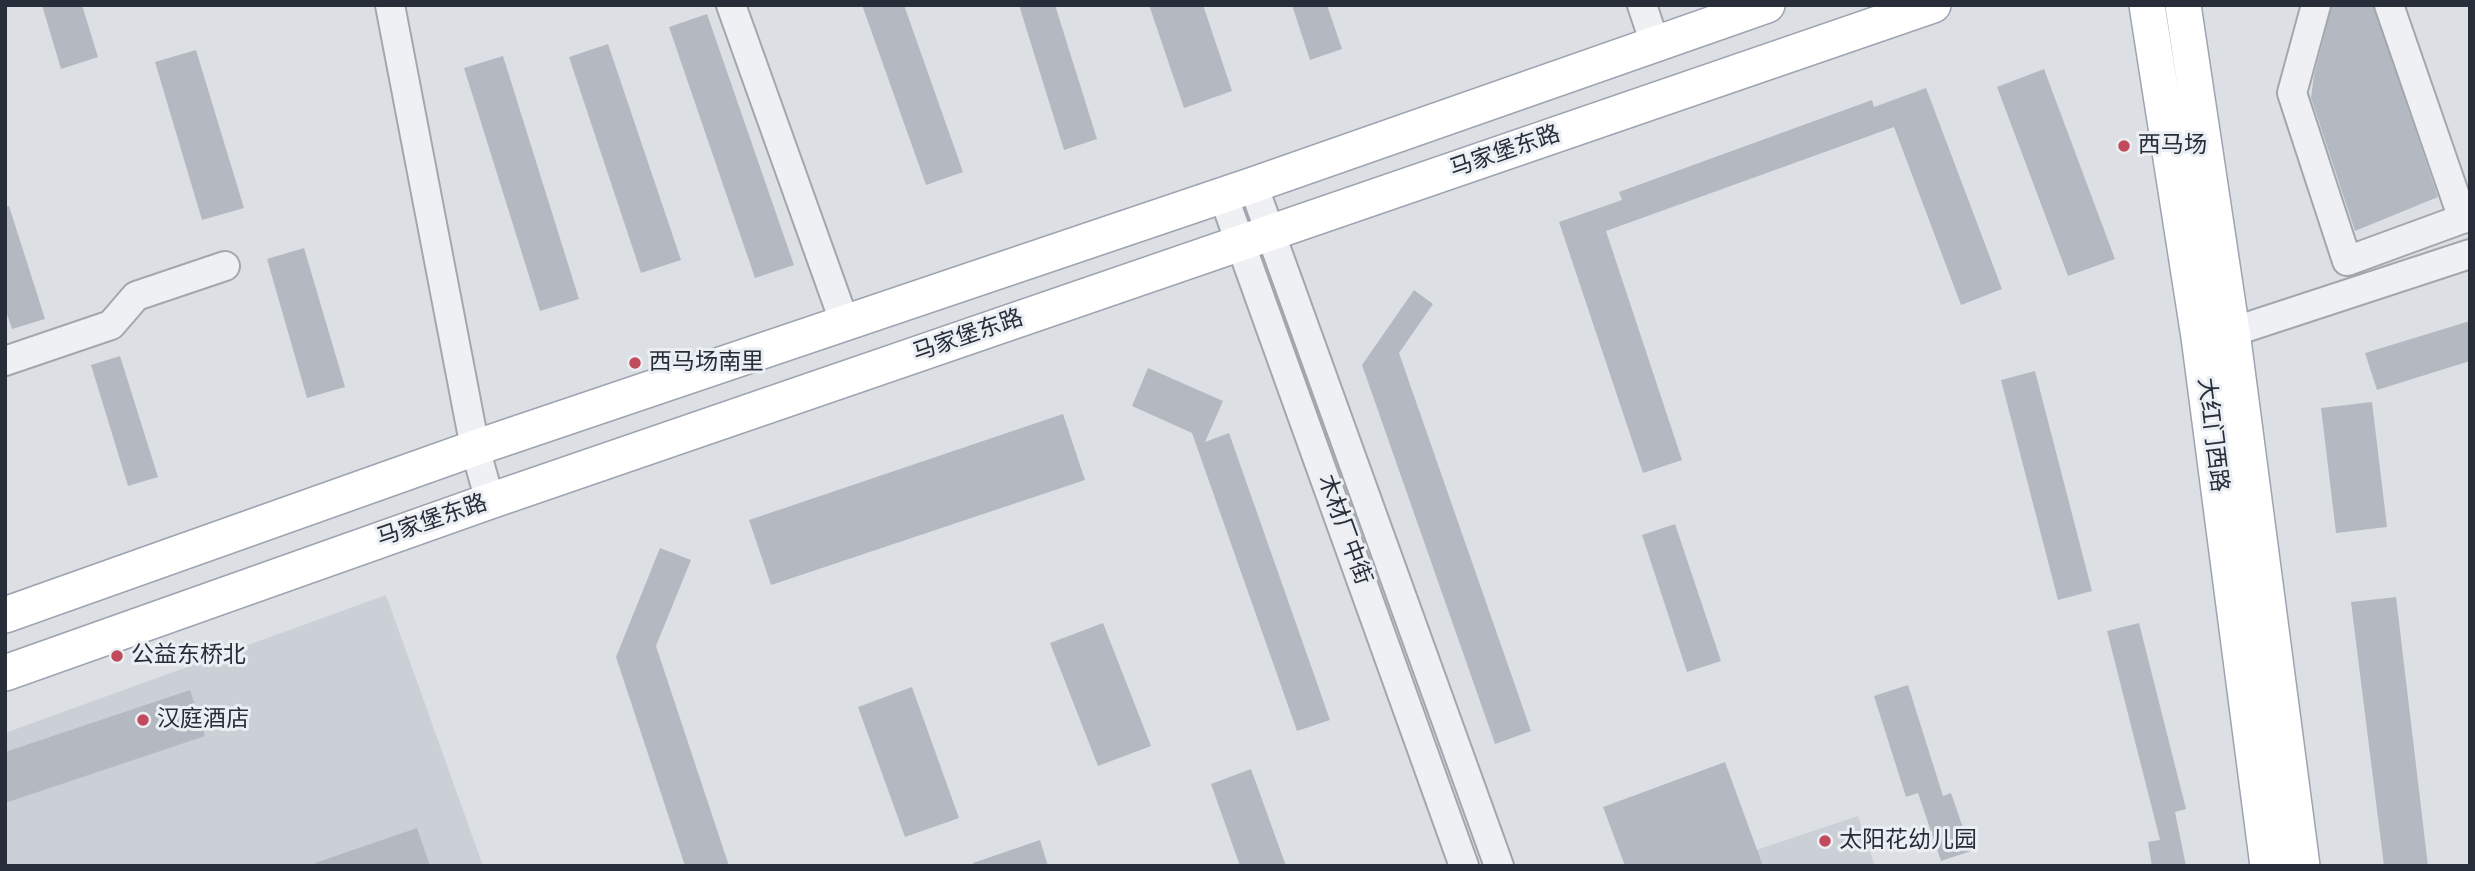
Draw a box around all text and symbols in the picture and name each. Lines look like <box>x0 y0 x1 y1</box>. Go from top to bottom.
street label: 马家堡东路 <box>1446 120 1564 184</box>
place label: 西马场 <box>2138 132 2207 160</box>
marker: 西马场 <box>2116 138 2132 154</box>
street label: 马家堡东路 <box>909 304 1027 368</box>
place label: 西马场南里 <box>649 349 764 377</box>
marker: 西马场南里 <box>627 355 643 371</box>
street label: 大红门西路 <box>2191 376 2233 494</box>
street label: 木材厂中街 <box>1311 471 1377 589</box>
street label: 马家堡东路 <box>373 489 491 553</box>
place label: 公益东桥北 <box>131 642 246 670</box>
marker: 公益东桥北 <box>109 648 125 664</box>
place label: 汉庭酒店 <box>157 706 249 734</box>
marker: 汉庭酒店 <box>135 712 151 728</box>
place label: 太阳花幼儿园 <box>1839 827 1977 855</box>
marker: 太阳花幼儿园 <box>1817 833 1833 849</box>

